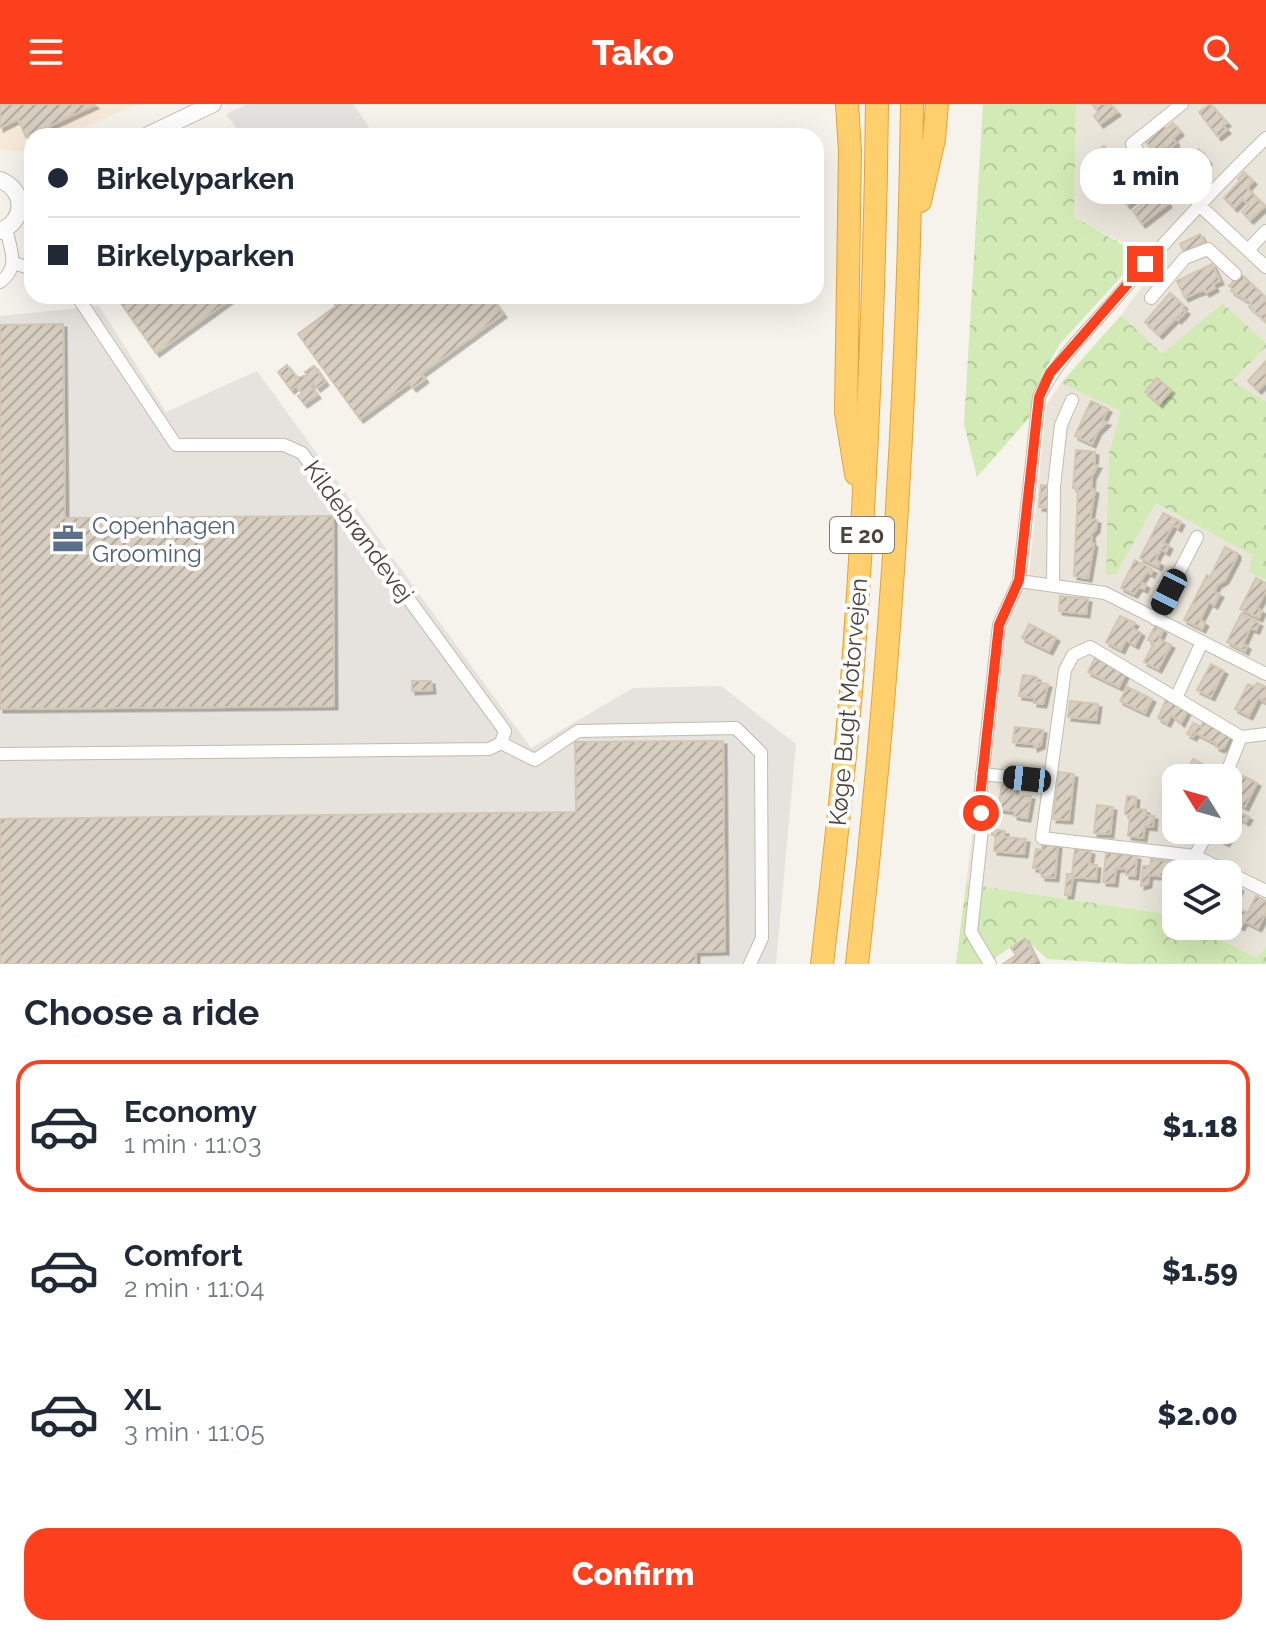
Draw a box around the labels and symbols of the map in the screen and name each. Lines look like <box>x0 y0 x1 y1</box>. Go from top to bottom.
callout: 1 min <box>1079 148 1211 204</box>
route end <box>1127 246 1163 282</box>
street label: Kildebrøndevej <box>298 455 420 607</box>
place label: Copenhagen Grooming <box>92 511 236 568</box>
road number: E 20 <box>830 517 894 553</box>
office icon: Copenhagen Grooming <box>51 522 85 556</box>
car <box>1147 565 1191 619</box>
street label: Køge Bugt Motorvejen <box>823 577 873 827</box>
north arrow <box>1162 764 1242 844</box>
car <box>1002 765 1052 793</box>
route start <box>963 795 999 831</box>

